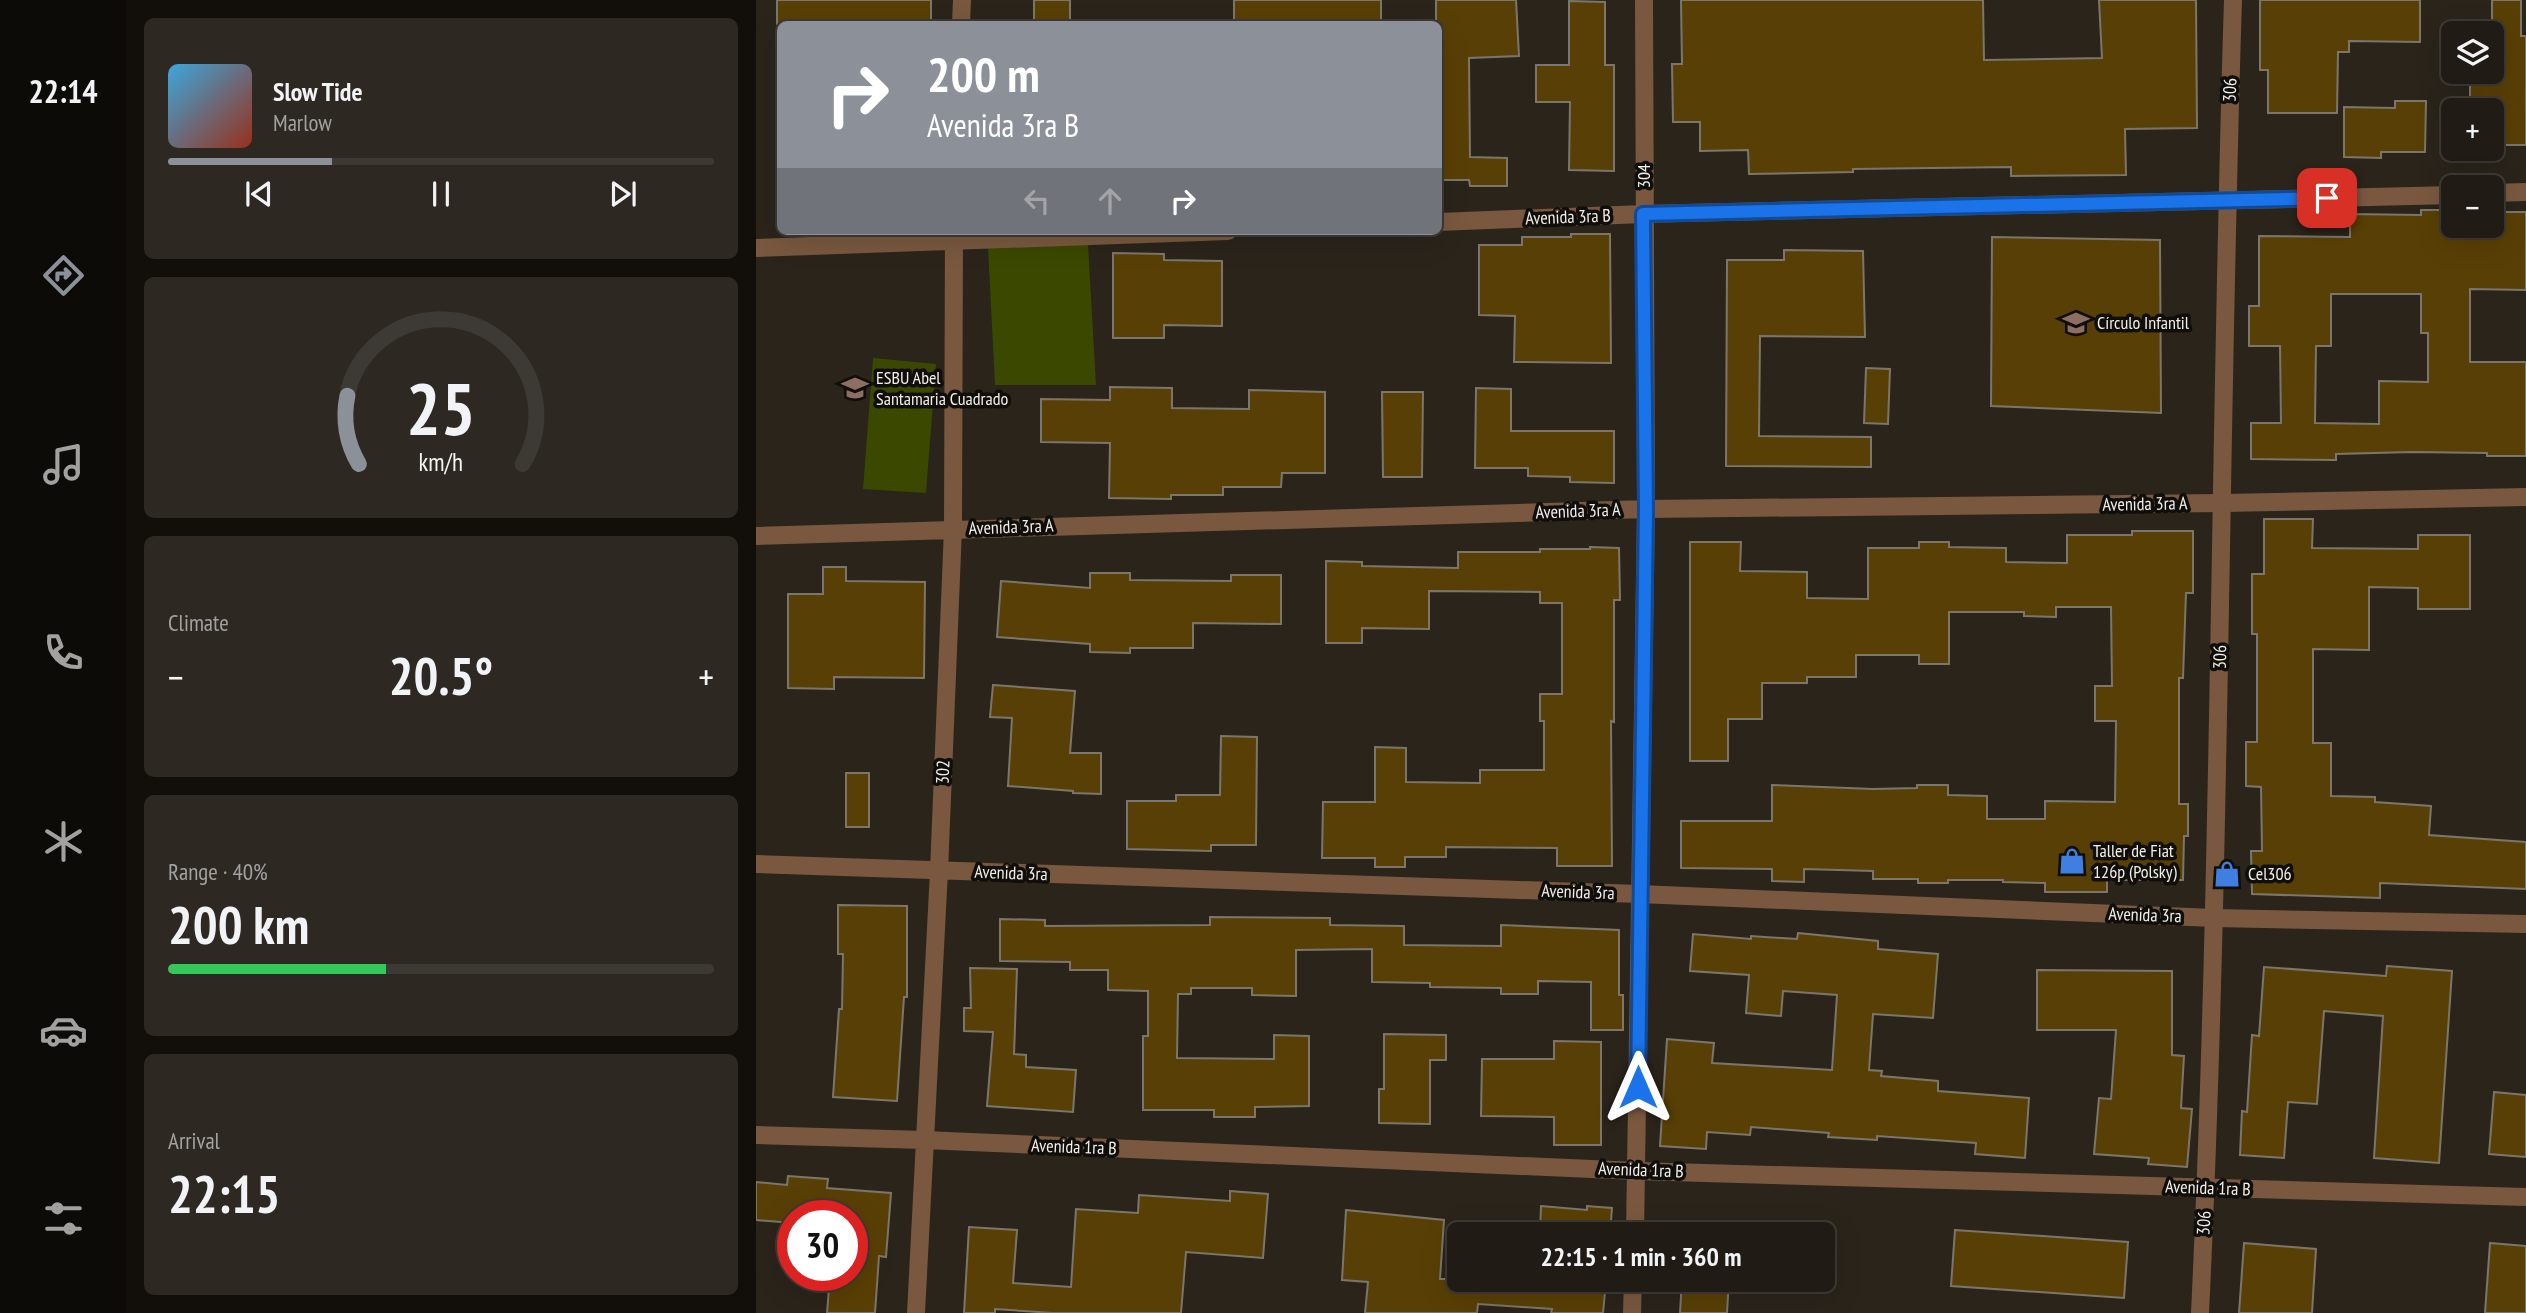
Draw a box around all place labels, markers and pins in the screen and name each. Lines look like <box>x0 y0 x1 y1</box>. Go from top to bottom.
pin <box>2297 168 2357 228</box>
school or university icon: Círculo Infantil <box>2061 308 2091 338</box>
place label: Círculo Infantil <box>2097 311 2190 334</box>
place label: ESBU Abel Santamaria Cuadrado <box>876 366 1008 410</box>
school or university icon: ESBU Abel Santamaria Cuadrado <box>840 373 870 403</box>
place label: Taller de Fiat 126p (Polsky) <box>2093 839 2178 883</box>
shop icon: Taller de Fiat 126p (Polsky) <box>2057 846 2087 876</box>
shop icon: Cel306 <box>2212 859 2242 889</box>
place label: Cel306 <box>2248 862 2292 885</box>

